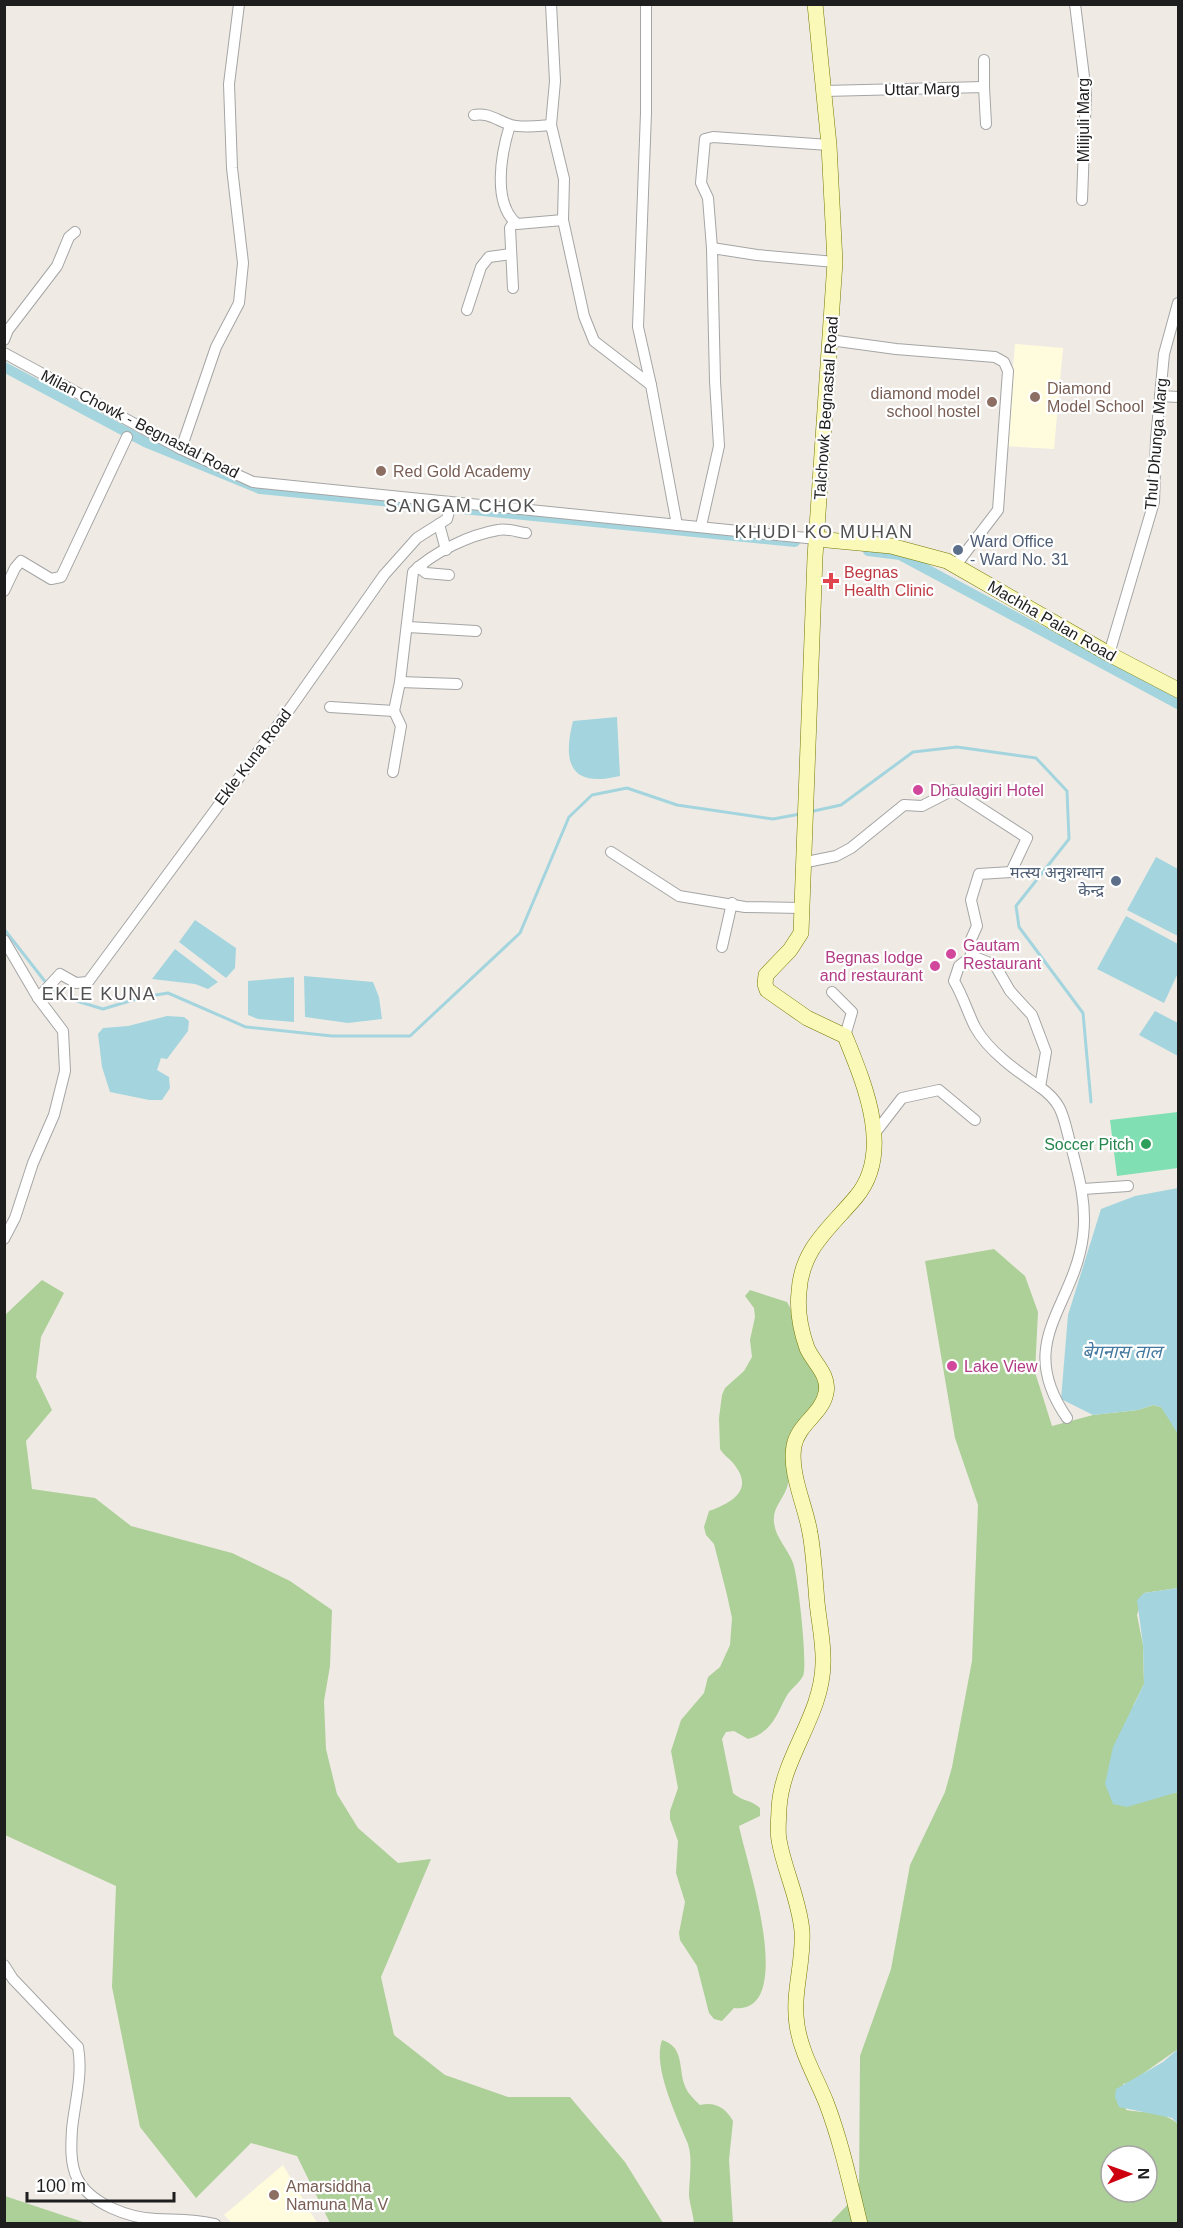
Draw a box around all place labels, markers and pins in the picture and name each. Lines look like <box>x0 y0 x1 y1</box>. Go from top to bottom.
place label: Diamond Model School <box>1047 380 1144 415</box>
place label: diamond model school hostel <box>871 385 980 420</box>
marker: Diamond Model School <box>1028 390 1042 404</box>
marker: diamond model school hostel <box>985 395 999 409</box>
place label: Red Gold Academy <box>393 463 531 480</box>
marker: Red Gold Academy <box>374 464 388 478</box>
place label: Ward Office - Ward No. 31 <box>970 533 1069 568</box>
marker: Ward Office - Ward No. 31 <box>951 543 965 557</box>
place label: Begnas Health Clinic <box>844 564 934 599</box>
marker: Begnas Health Clinic <box>822 572 840 590</box>
place label: Dhaulagiri Hotel <box>930 782 1044 799</box>
marker: Dhaulagiri Hotel <box>911 783 925 797</box>
place label: मत्स्य अनुशन्धान केन्द्र <box>1010 864 1105 899</box>
marker: मत्स्य अनुशन्धान केन्द्र <box>1109 874 1123 888</box>
place label: Gautam Restaurant <box>963 937 1042 972</box>
marker: Gautam Restaurant <box>944 947 958 961</box>
place label: Begnas lodge and restaurant <box>820 949 924 984</box>
marker: Begnas lodge and restaurant <box>928 959 942 973</box>
place label: Soccer Pitch <box>1044 1136 1134 1153</box>
marker: Soccer Pitch <box>1139 1137 1153 1151</box>
place label: Lake View <box>964 1358 1038 1375</box>
marker: Lake View <box>945 1359 959 1373</box>
place label: Amarsiddha Namuna Ma V <box>286 2178 389 2213</box>
marker: Amarsiddha Namuna Ma V <box>267 2188 281 2202</box>

